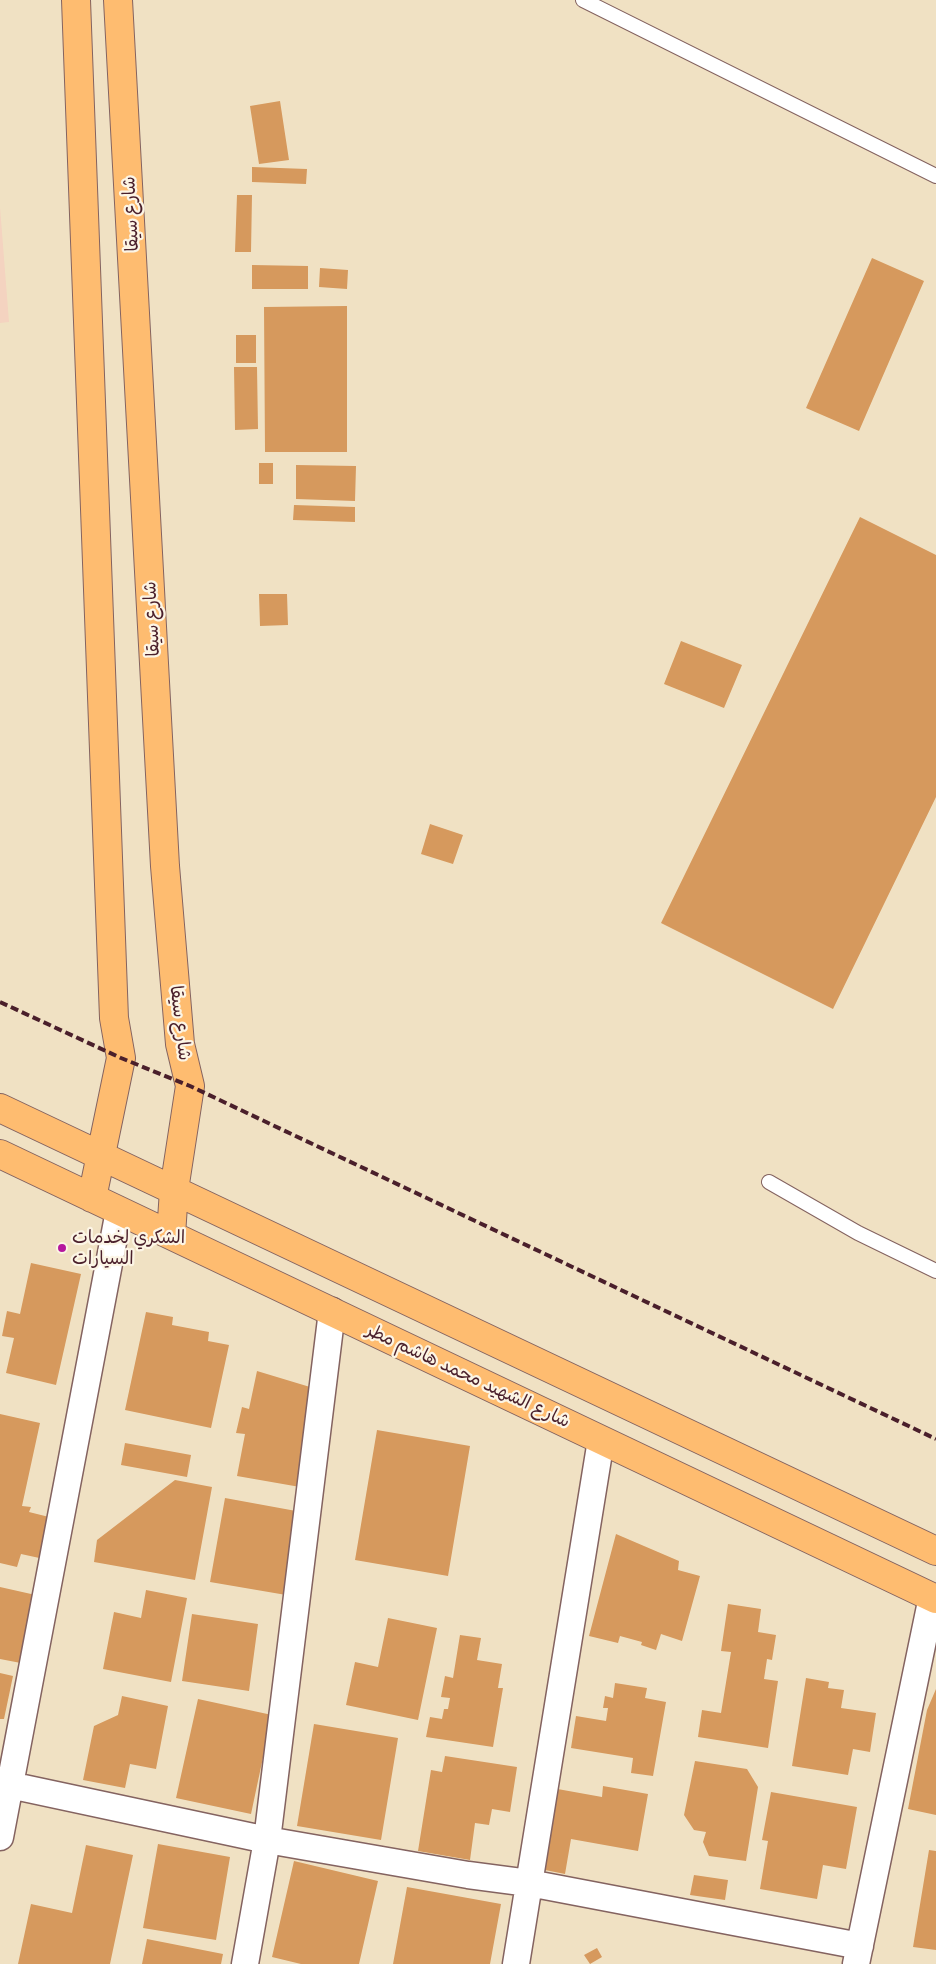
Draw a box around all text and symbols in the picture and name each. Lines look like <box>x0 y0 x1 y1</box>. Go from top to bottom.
street label: شارع سيقا <box>118 176 144 252</box>
street label: شارع سيقا <box>139 581 165 657</box>
street label: شارع سيقا <box>165 984 195 1062</box>
place label: الشكري لخدمات السيارات <box>72 1227 185 1270</box>
marker: الشكري لخدمات السيارات <box>56 1242 68 1254</box>
street label: شارع الشهيد محمد هاشم مطر <box>363 1319 573 1433</box>

